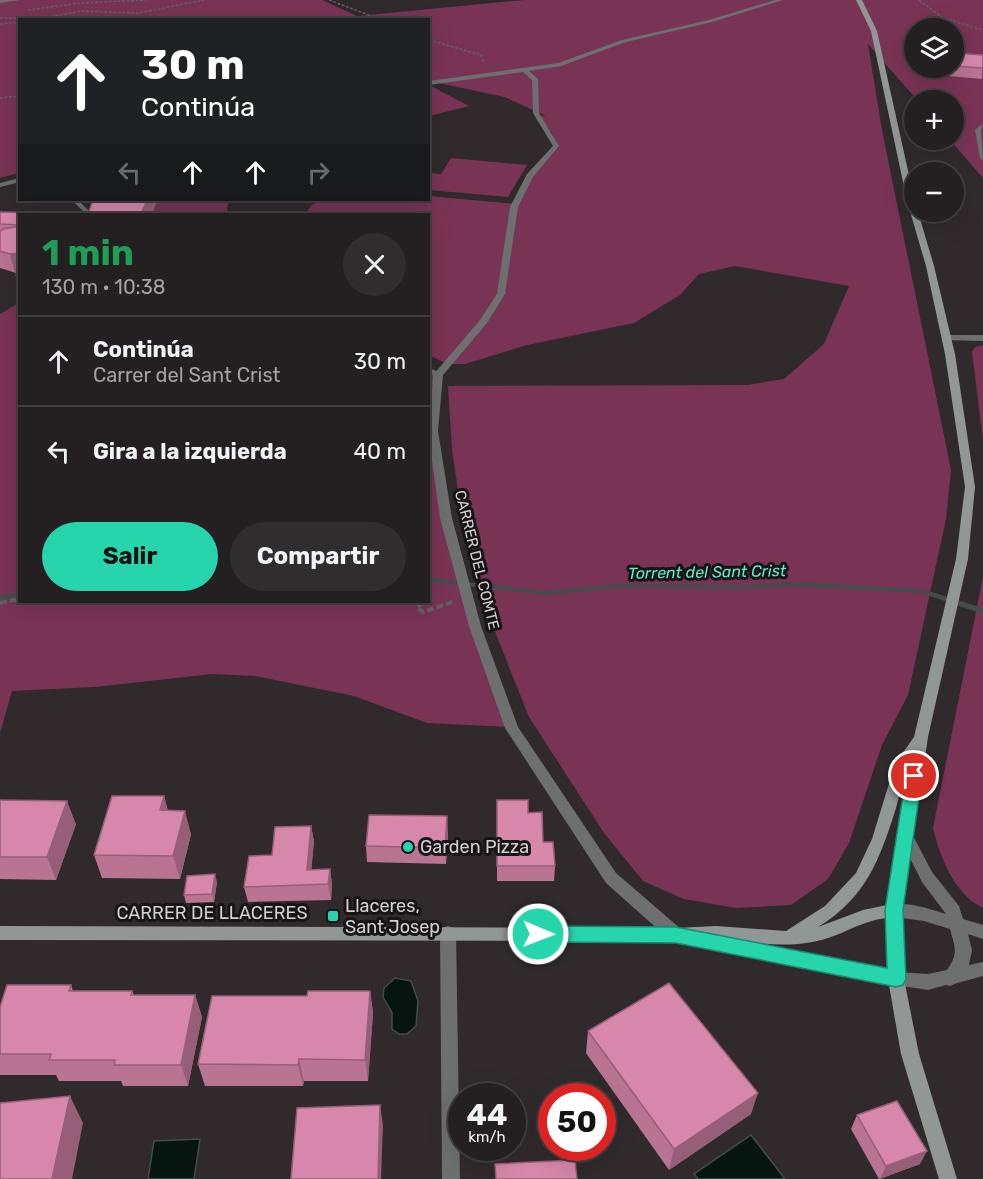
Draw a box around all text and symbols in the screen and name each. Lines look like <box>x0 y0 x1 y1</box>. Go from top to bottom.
map controls <box>904 18 964 222</box>
button: layers <box>904 18 964 78</box>
text: 30 m <box>141 40 245 90</box>
icon: ahead <box>42 42 120 120</box>
button: + <box>904 90 964 150</box>
text: Continúa <box>141 91 255 123</box>
icon: left <box>113 156 146 189</box>
icon: ahead <box>176 156 209 189</box>
icon: ahead <box>239 156 272 189</box>
icon: right <box>302 156 335 189</box>
button: − <box>904 162 964 222</box>
text: 1 min <box>42 231 134 274</box>
button: close <box>343 233 406 296</box>
text: 130 m · 10:38 <box>42 275 165 299</box>
text: Continúa <box>93 336 194 363</box>
icon: ahead <box>42 345 75 378</box>
text: 30 m <box>354 348 406 375</box>
text: Carrer del Sant Crist <box>93 363 280 387</box>
icon: left <box>42 435 75 468</box>
text: Gira a la izquierda <box>93 438 287 465</box>
text: 40 m <box>353 438 406 465</box>
street label: CARRER DEL COMTE <box>451 488 503 632</box>
button: Salir <box>42 522 218 591</box>
button: Compartir <box>230 522 406 591</box>
water label: Torrent del Sant Crist <box>628 561 787 583</box>
pin <box>888 750 939 801</box>
icon: arrive <box>897 759 930 792</box>
place label: Garden Pizza <box>420 836 529 858</box>
marker: Garden Pizza <box>401 840 415 854</box>
place label: Llaceres, Sant Josep <box>345 895 440 938</box>
street label: CARRER DE LLACERES <box>116 902 308 924</box>
position arrow <box>506 902 570 966</box>
marker: Llaceres, Sant Josep <box>326 909 340 923</box>
speed limit sign: 50 <box>538 1083 616 1161</box>
text: 44 <box>467 1097 507 1133</box>
text: km/h <box>468 1128 506 1146</box>

